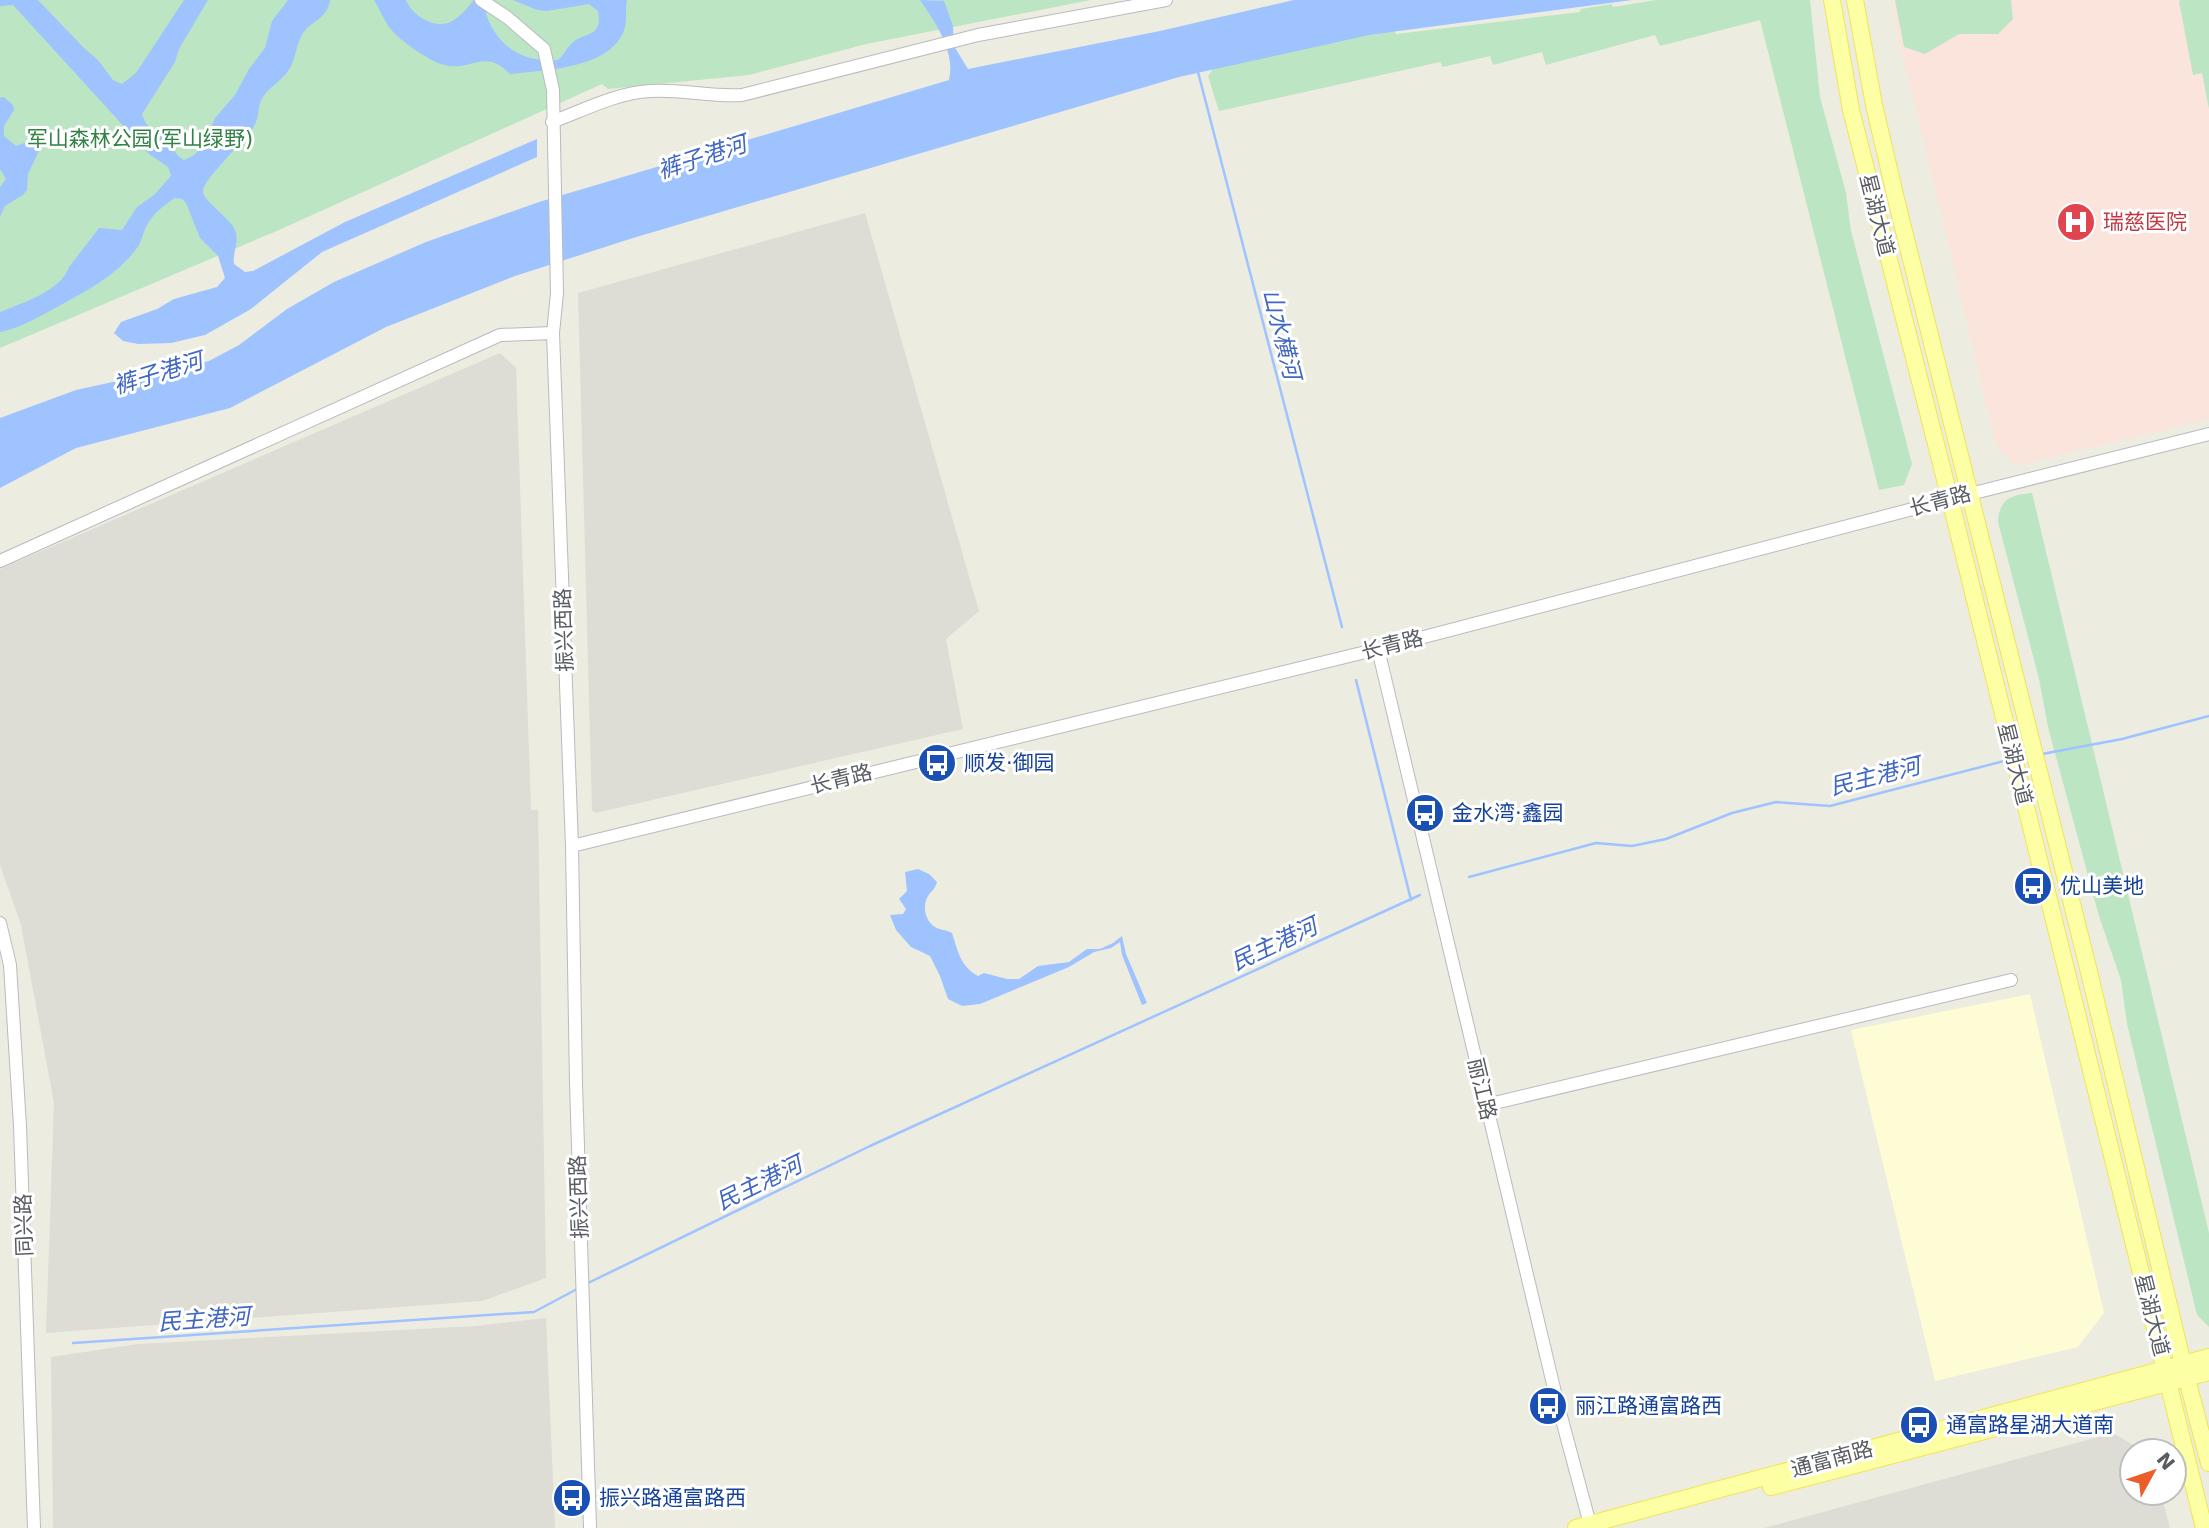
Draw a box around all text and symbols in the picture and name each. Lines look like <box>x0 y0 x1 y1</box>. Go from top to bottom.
park label: 军山森林公园(军山绿野) <box>27 127 253 151</box>
water label: 裤子港河 <box>654 129 754 184</box>
street label: 星湖大道 <box>1855 171 1899 259</box>
hospital icon: 瑞慈医院 <box>2055 201 2097 243</box>
place label: 瑞慈医院 <box>2103 210 2187 234</box>
water label: 山水横河 <box>1258 286 1307 386</box>
water label: 裤子港河 <box>110 346 210 399</box>
street label: 长青路 <box>1906 481 1974 521</box>
street label: 振兴西路 <box>551 588 577 672</box>
street label: 长青路 <box>1359 626 1425 664</box>
street label: 星湖大道 <box>1993 720 2037 808</box>
bus stop icon: 顺发·御园 <box>916 742 958 784</box>
place label: 顺发·御园 <box>964 751 1055 775</box>
water label: 民主港河 <box>1827 751 1927 800</box>
street label: 长青路 <box>808 760 874 798</box>
bus stop icon: 金水湾·鑫园 <box>1404 792 1446 834</box>
place label: 金水湾·鑫园 <box>1452 801 1564 825</box>
bus stop icon: 优山美地 <box>2012 865 2054 907</box>
place label: 优山美地 <box>2060 874 2144 898</box>
water label: 民主港河 <box>1227 911 1325 975</box>
street label: 丽江路 <box>1463 1056 1501 1122</box>
water label: 民主港河 <box>712 1149 810 1215</box>
street label: 振兴西路 <box>566 1155 592 1239</box>
street label: 同兴路 <box>11 1193 37 1257</box>
street label: 星湖大道 <box>2130 1271 2174 1359</box>
water label: 民主港河 <box>157 1303 255 1335</box>
bus stop icon: 丽江路通富路西 <box>1527 1385 1569 1427</box>
place label: 丽江路通富路西 <box>1575 1394 1722 1418</box>
bus stop icon: 通富路星湖大道南 <box>1898 1404 1940 1446</box>
place label: 通富路星湖大道南 <box>1946 1413 2114 1437</box>
street label: 通富南路 <box>1788 1437 1876 1481</box>
north arrow <box>2118 1437 2188 1507</box>
text: N <box>2152 1448 2180 1474</box>
bus stop icon: 振兴路通富路西 <box>551 1477 593 1519</box>
place label: 振兴路通富路西 <box>599 1486 746 1510</box>

